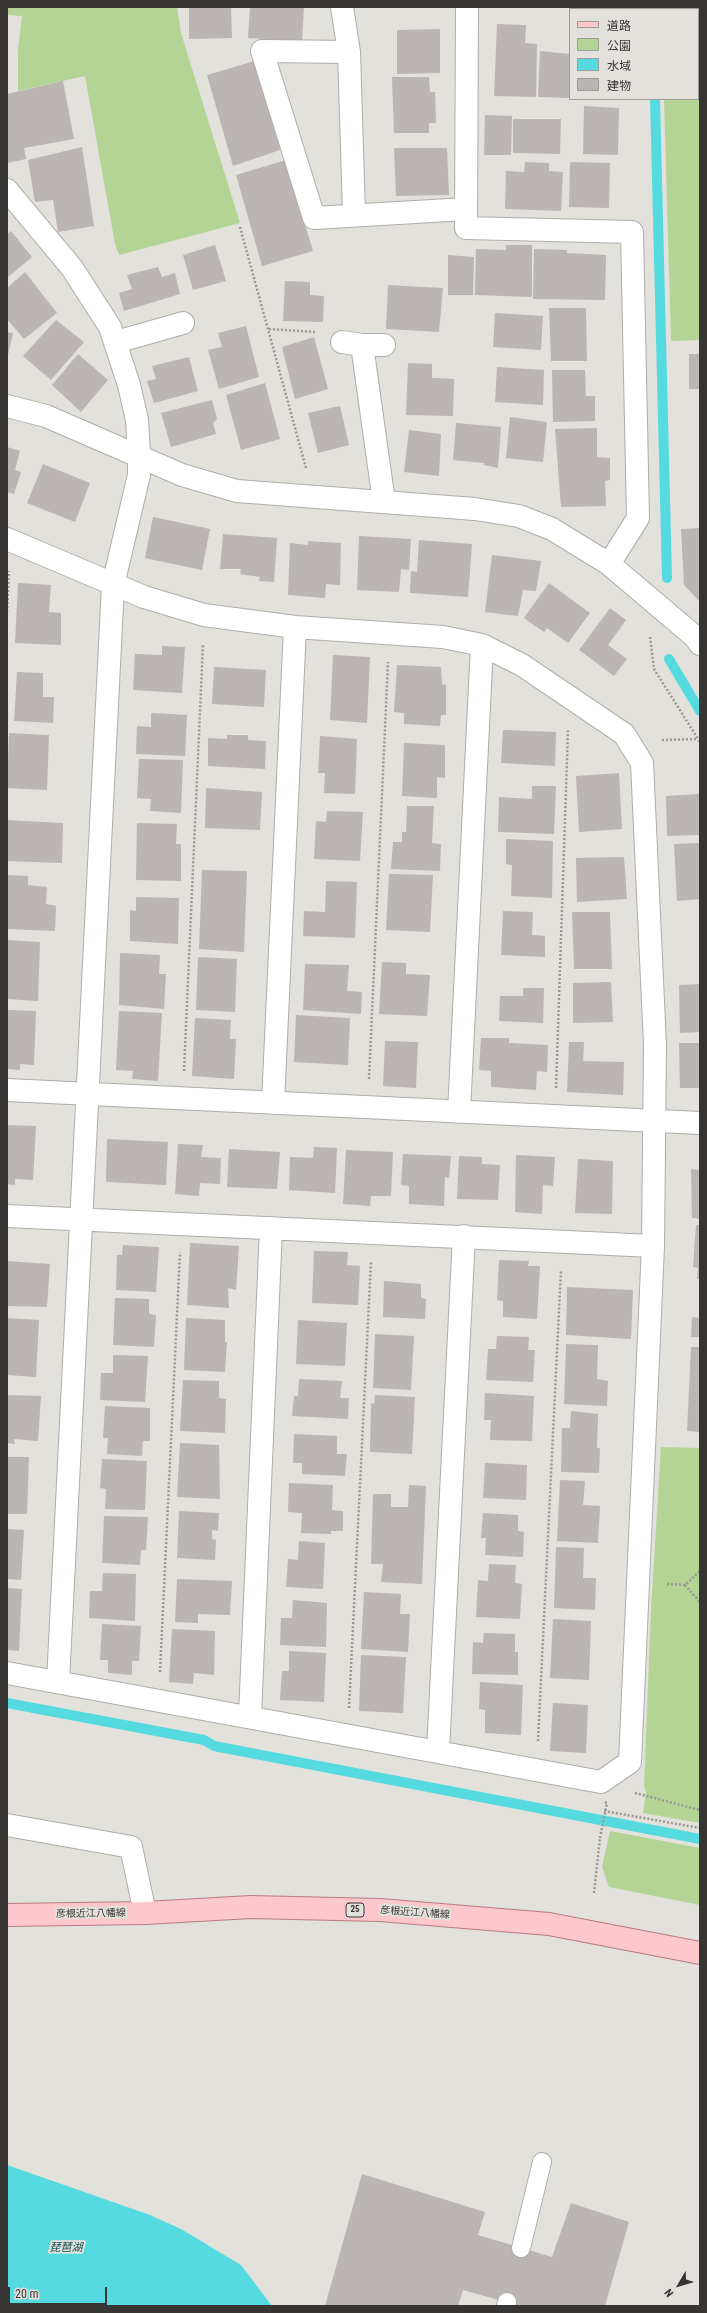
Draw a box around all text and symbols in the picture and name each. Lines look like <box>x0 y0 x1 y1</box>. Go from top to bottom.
legend <box>569 8 699 100</box>
text: 道路 <box>607 19 631 33</box>
text: 公園 <box>607 39 631 53</box>
text: 水域 <box>607 59 631 73</box>
text: 建物 <box>607 79 631 93</box>
road number: 25 <box>346 1903 364 1917</box>
street label: 彦根近江八幡線 <box>380 1905 450 1921</box>
street label: 彦根近江八幡線 <box>56 1907 126 1921</box>
water label: 琵琶湖 <box>50 2241 82 2255</box>
north arrow <box>659 2265 699 2305</box>
scale bar <box>10 2279 109 2305</box>
text: N <box>662 2286 676 2299</box>
text: 20 m <box>15 2287 39 2301</box>

